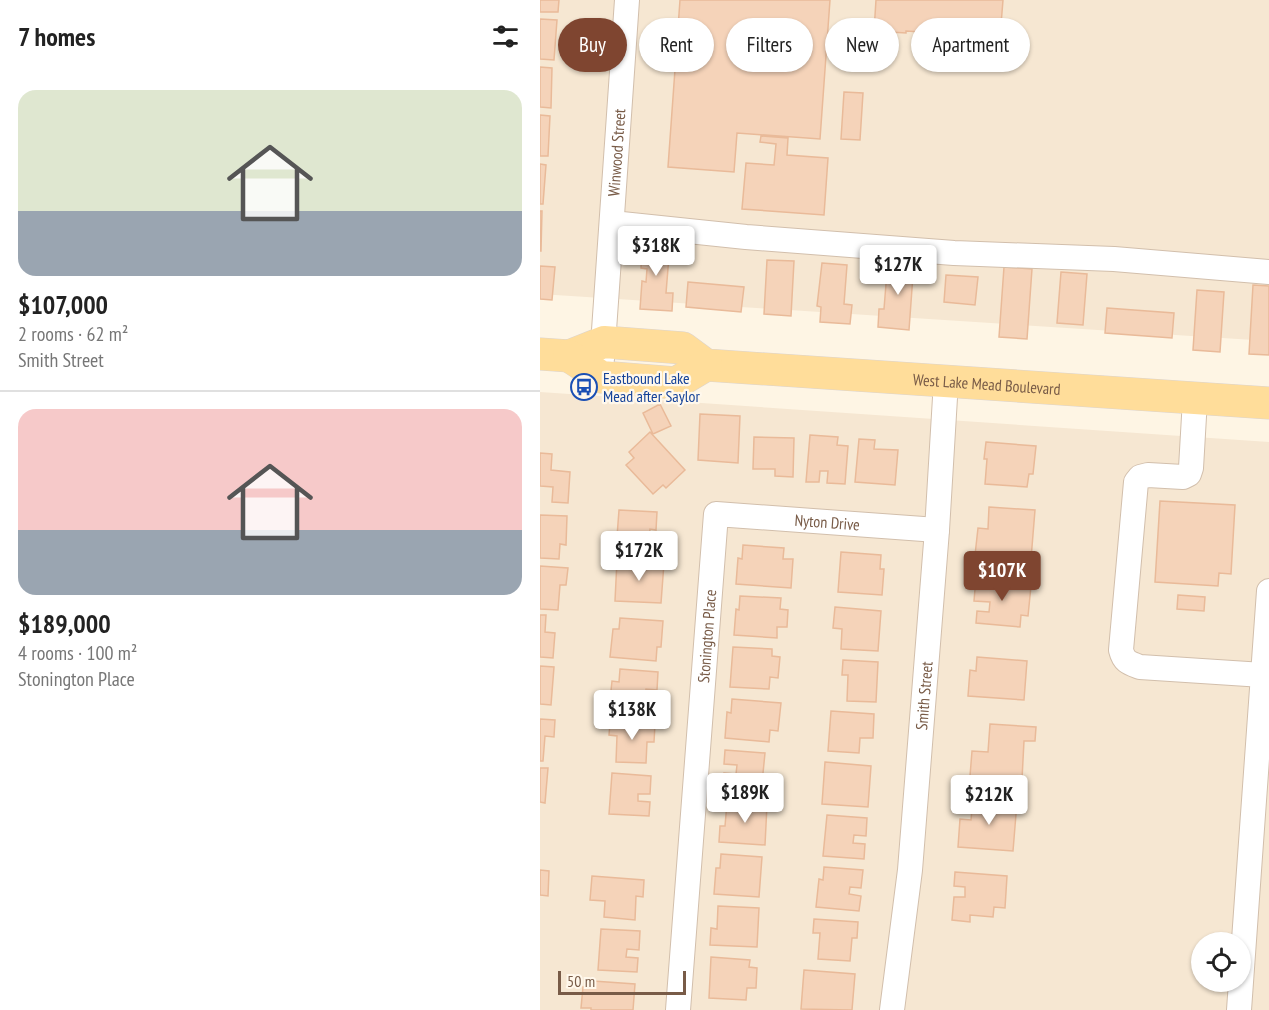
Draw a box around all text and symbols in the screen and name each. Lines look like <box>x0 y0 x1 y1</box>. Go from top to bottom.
chip: Buy <box>558 18 627 72</box>
chip: Rent <box>639 18 714 72</box>
chip: Filters <box>726 18 813 72</box>
chip: New <box>825 18 899 72</box>
chip: Apartment <box>911 18 1030 72</box>
text: 7 homes <box>18 20 95 53</box>
icon: filters <box>489 20 522 53</box>
street label: Winwood Street <box>603 107 629 197</box>
icon: home <box>216 129 324 237</box>
pin: $318K <box>614 226 698 277</box>
text: $318K <box>632 232 680 258</box>
pin: $127K <box>856 245 940 296</box>
text: $127K <box>874 251 922 277</box>
text: $107,000 <box>18 288 108 321</box>
text: 2 rooms · 62 m² <box>18 321 128 347</box>
text: Smith Street <box>18 347 104 373</box>
place label: Eastbound Lake Mead after Saylor <box>603 368 700 406</box>
street label: West Lake Mead Boulevard <box>912 369 1061 399</box>
bus stop icon: Eastbound Lake Mead after Saylor <box>569 372 599 402</box>
icon: home <box>216 448 324 556</box>
street label: Nyton Drive <box>794 510 861 534</box>
pin: $172K <box>597 531 681 582</box>
text: $172K <box>615 537 663 563</box>
pin: $107K <box>960 551 1044 602</box>
text: $107K <box>978 557 1026 583</box>
street label: Stonington Place <box>693 589 720 684</box>
text: $189,000 <box>18 607 111 640</box>
text: 4 rooms · 100 m² <box>18 640 137 666</box>
street label: Smith Street <box>911 660 937 731</box>
text: Stonington Place <box>18 666 135 692</box>
pin: $138K <box>590 690 674 741</box>
text: $138K <box>608 696 656 722</box>
pin: $189K <box>703 773 787 824</box>
pin: $212K <box>947 775 1031 826</box>
text: $189K <box>721 779 769 805</box>
text: $212K <box>965 781 1013 807</box>
map controls <box>1191 932 1251 992</box>
button: locate <box>1191 932 1251 992</box>
scale bar <box>558 968 686 996</box>
text: 50 m <box>567 971 595 991</box>

